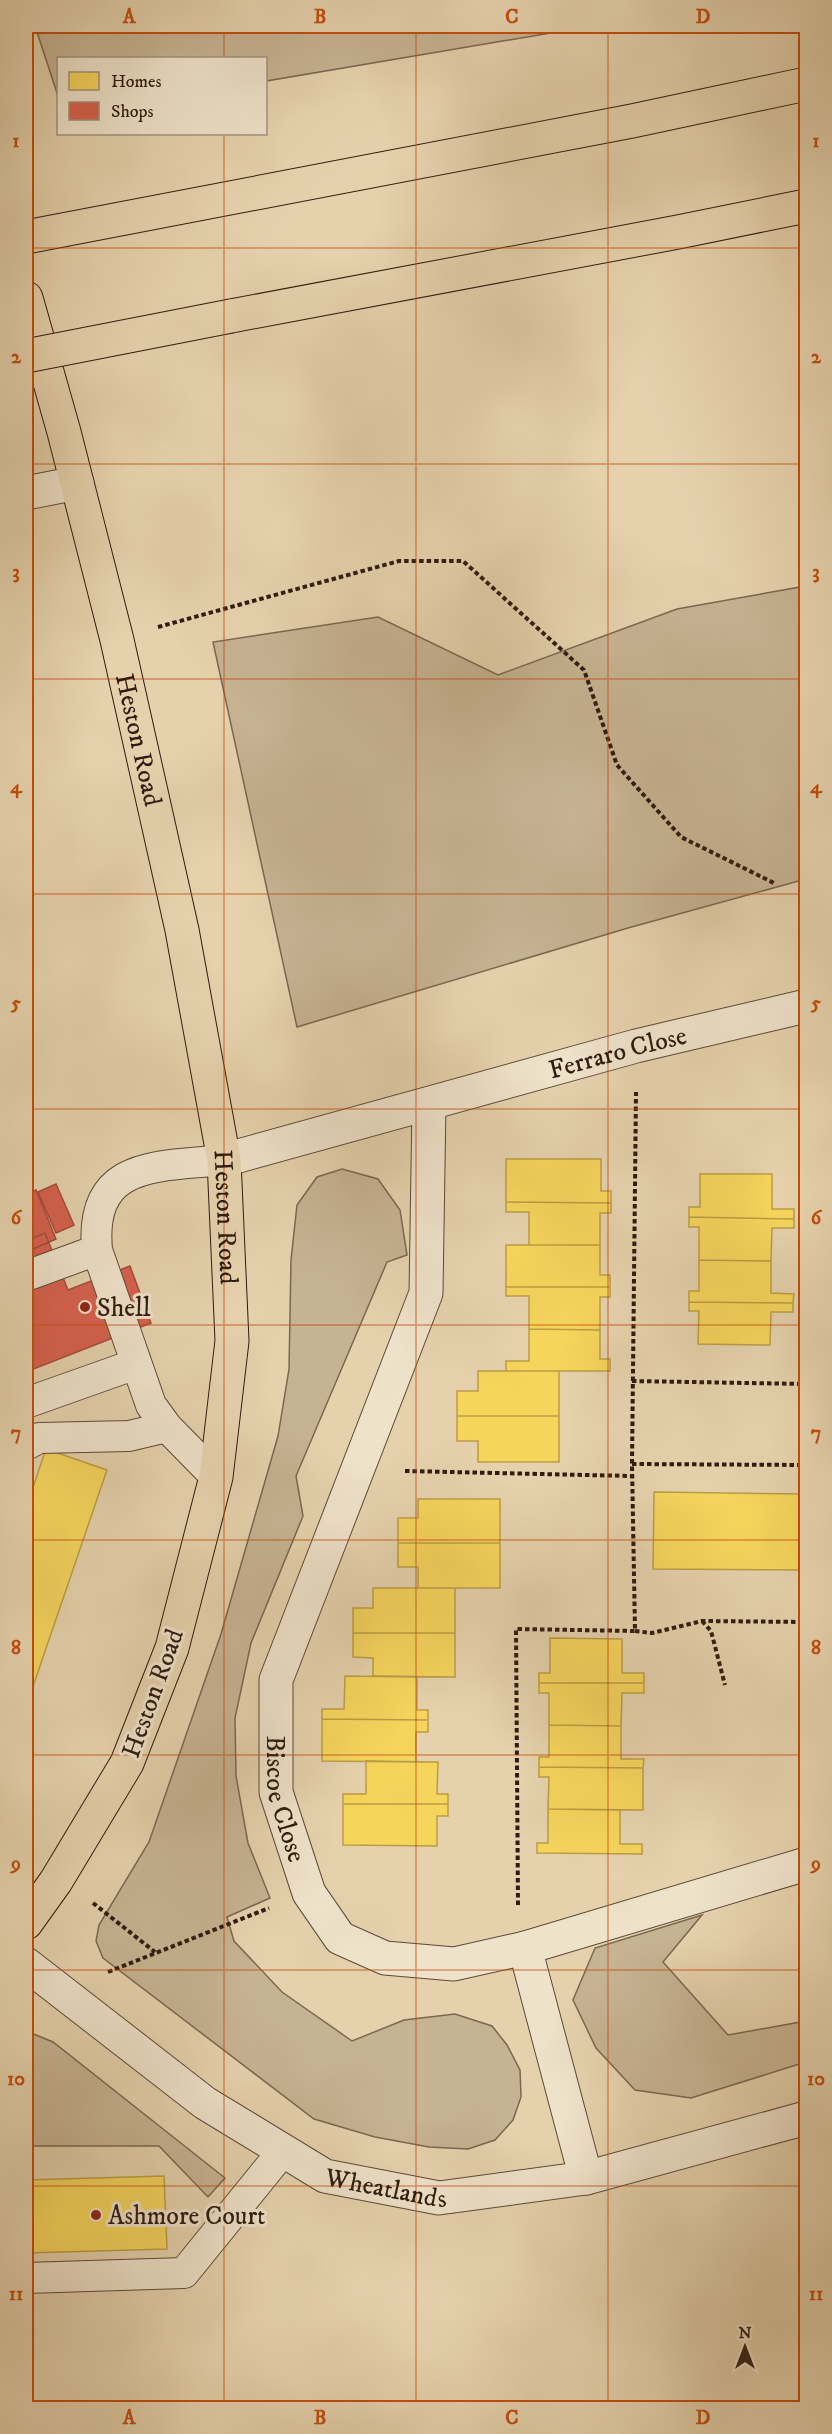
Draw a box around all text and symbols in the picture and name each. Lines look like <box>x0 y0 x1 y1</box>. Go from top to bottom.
text: A <box>122 5 137 30</box>
text: B <box>314 5 326 30</box>
text: C <box>505 5 519 30</box>
text: D <box>696 5 711 30</box>
legend <box>57 57 267 135</box>
text: Homes <box>111 71 162 93</box>
text: Shops <box>111 101 154 123</box>
text: 1 <box>12 129 20 154</box>
text: 1 <box>812 129 820 154</box>
text: 2 <box>11 345 22 370</box>
text: 2 <box>811 345 822 370</box>
text: 3 <box>12 560 20 585</box>
text: 3 <box>812 560 820 585</box>
street label: Heston Road <box>107 670 169 809</box>
text: 4 <box>10 775 23 800</box>
text: 4 <box>810 775 823 800</box>
text: 5 <box>10 991 21 1016</box>
text: 5 <box>810 991 821 1016</box>
street label: Ferraro Close <box>545 1020 690 1087</box>
street label: Heston Road <box>206 1149 244 1285</box>
text: 6 <box>11 1206 23 1231</box>
text: 6 <box>811 1206 823 1231</box>
place label: Shell <box>97 1292 151 1325</box>
marker: Shell <box>78 1300 92 1314</box>
text: 7 <box>11 1421 21 1446</box>
text: 7 <box>811 1421 821 1446</box>
street label: Heston Road <box>115 1624 192 1763</box>
text: 8 <box>11 1636 21 1661</box>
text: 8 <box>811 1636 821 1661</box>
street label: Biscoe Close <box>258 1735 313 1866</box>
text: 9 <box>9 1852 21 1877</box>
text: 9 <box>809 1852 821 1877</box>
text: 10 <box>7 2067 25 2092</box>
text: 10 <box>807 2067 825 2092</box>
street label: Wheatlands <box>321 2161 448 2216</box>
place label: Ashmore Court <box>108 2200 265 2233</box>
marker: Ashmore Court <box>89 2208 103 2222</box>
text: 11 <box>9 2282 23 2307</box>
text: 11 <box>809 2282 823 2307</box>
north arrow <box>715 2317 775 2377</box>
text: N <box>738 2323 752 2343</box>
text: A <box>122 2406 137 2431</box>
text: B <box>314 2406 326 2431</box>
text: C <box>505 2406 519 2431</box>
text: D <box>696 2406 711 2431</box>

